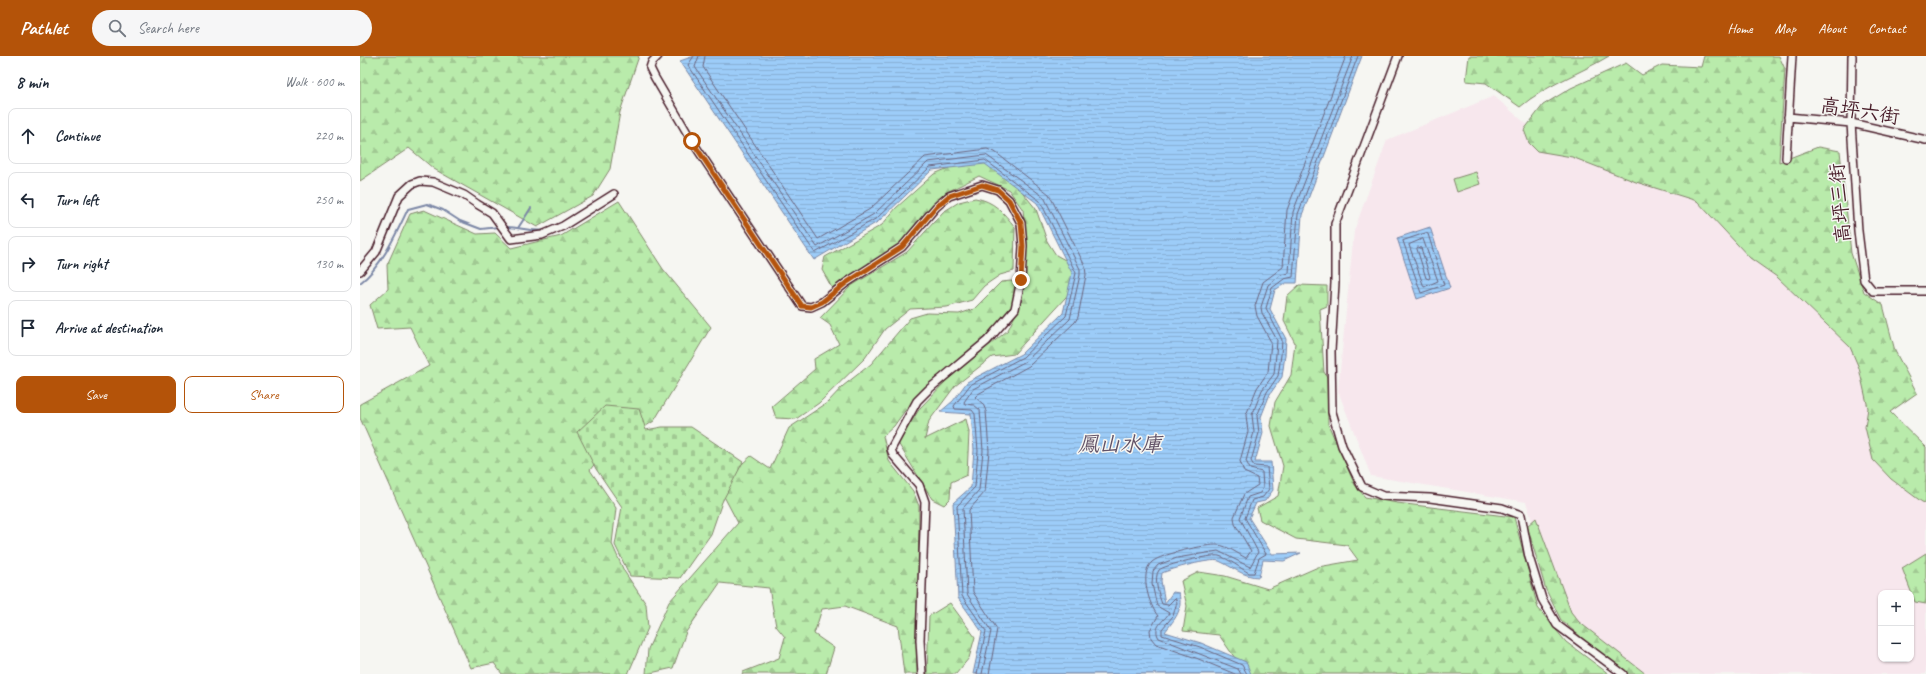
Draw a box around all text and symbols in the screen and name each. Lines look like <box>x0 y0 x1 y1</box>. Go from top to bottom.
search box <box>92 10 372 46</box>
text: Pathlet <box>20 16 68 40</box>
icon: search <box>106 17 128 39</box>
text: Search here <box>138 19 199 38</box>
text: Home <box>1727 20 1753 37</box>
text: Map <box>1775 20 1796 37</box>
text: About <box>1818 20 1846 37</box>
text: Contact <box>1868 20 1906 37</box>
text: 8 min <box>16 72 49 93</box>
text: Walk · 600 m <box>285 74 344 90</box>
street label: 高坪六街 <box>1819 92 1901 130</box>
icon: ahead <box>17 125 39 147</box>
text: Continue <box>55 127 100 146</box>
text: 220 m <box>315 128 343 144</box>
route start <box>683 132 701 150</box>
street label: 高坪三街 <box>1824 162 1856 244</box>
icon: left <box>17 189 39 211</box>
text: Turn left <box>55 191 98 210</box>
text: 250 m <box>315 192 343 208</box>
icon: right <box>17 253 39 275</box>
text: Turn right <box>55 255 108 274</box>
text: 130 m <box>315 256 343 272</box>
route end <box>1012 271 1030 289</box>
icon: arrive <box>17 317 39 339</box>
text: Arrive at destination <box>55 319 162 338</box>
button: Save <box>16 376 176 413</box>
button: Share <box>184 376 344 413</box>
water label: 鳳山水庫 <box>1077 431 1164 457</box>
map controls <box>1878 590 1914 662</box>
button: + <box>1878 590 1914 626</box>
button: − <box>1878 626 1914 662</box>

